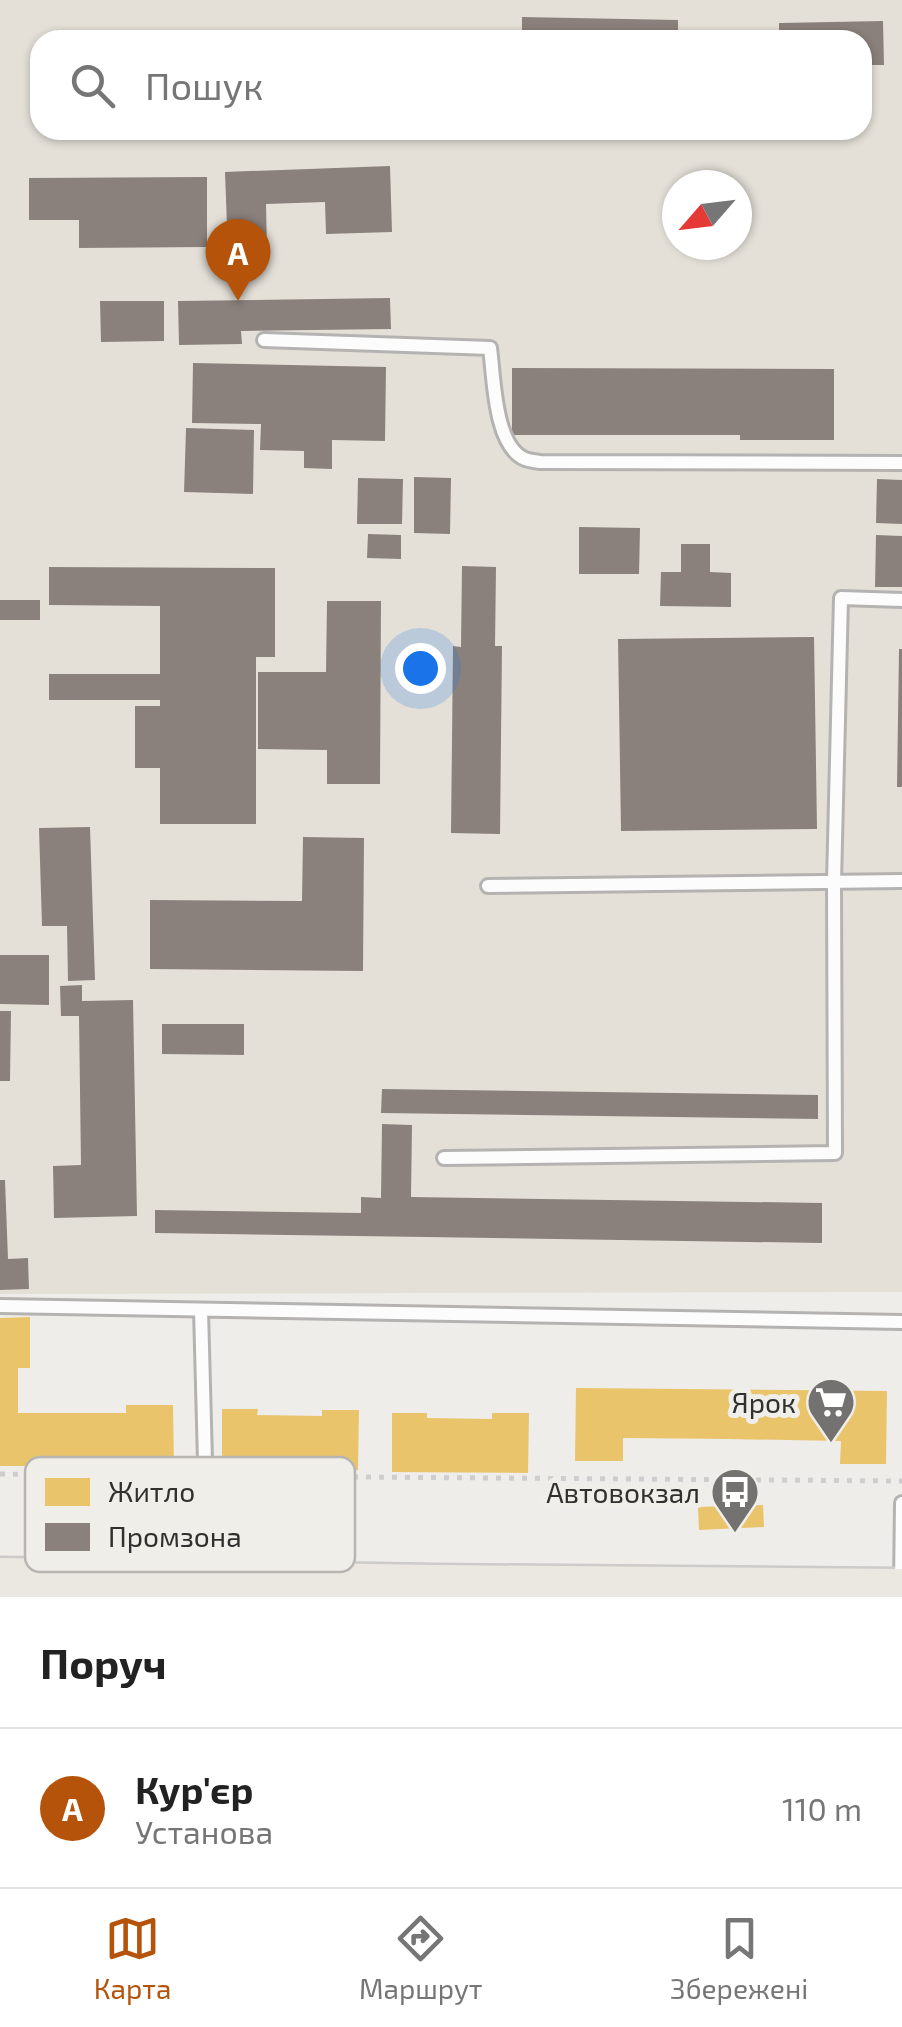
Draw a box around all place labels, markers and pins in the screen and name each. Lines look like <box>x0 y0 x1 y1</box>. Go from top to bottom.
pin: A <box>206 218 270 301</box>
supermarket icon: Ярок <box>805 1376 857 1444</box>
place label: Ярок <box>732 1385 796 1419</box>
bus stop icon: Автовокзал <box>709 1466 761 1534</box>
place label: Автовокзал <box>546 1475 700 1509</box>

